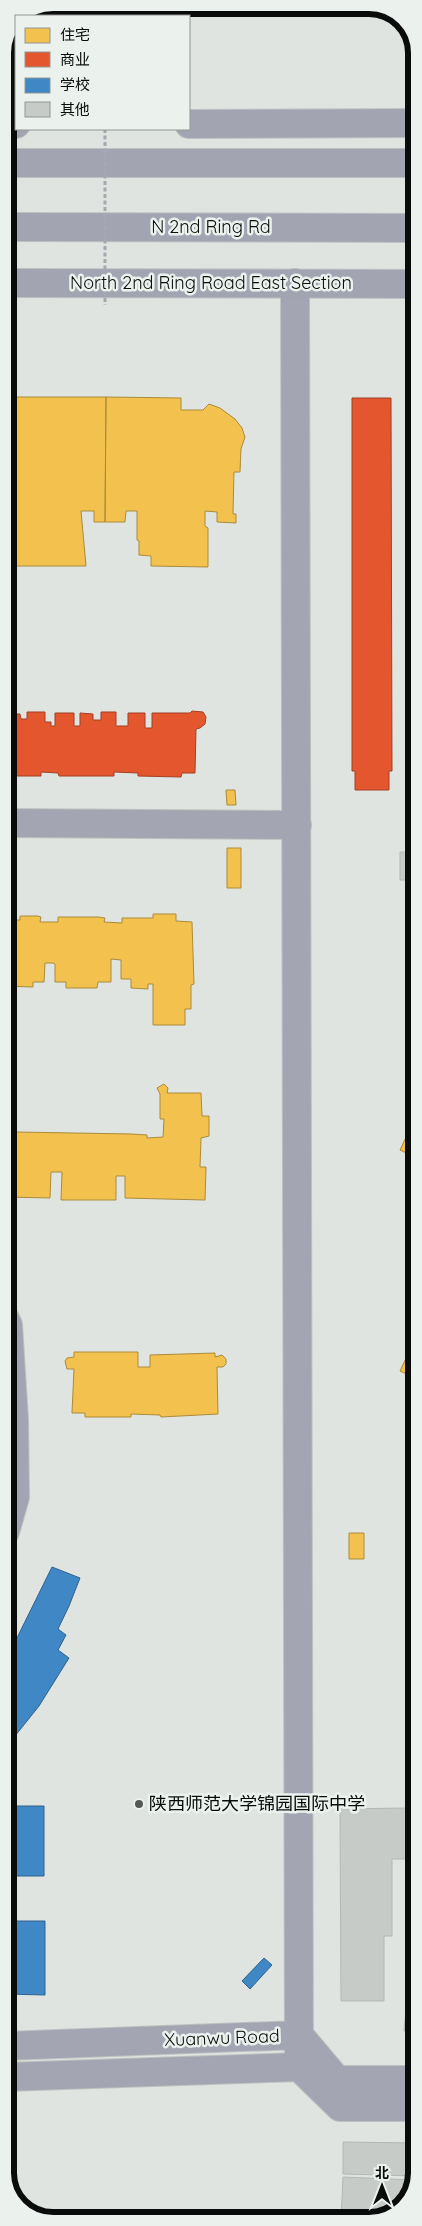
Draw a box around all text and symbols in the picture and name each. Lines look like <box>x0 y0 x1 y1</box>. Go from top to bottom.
legend <box>15 15 190 130</box>
text: 住宅 <box>60 25 90 44</box>
text: 商业 <box>60 50 90 69</box>
text: 学校 <box>60 75 90 94</box>
text: 其他 <box>60 100 90 119</box>
street label: N 2nd Ring Rd <box>151 215 271 238</box>
street label: North 2nd Ring Road East Section <box>70 271 352 294</box>
place label: 陕西师范大学锦园国际中学 <box>149 1792 365 1815</box>
marker: 陕西师范大学锦园国际中学 <box>133 1798 145 1810</box>
street label: Xuanwu Road <box>164 2024 280 2051</box>
north arrow <box>357 2161 407 2211</box>
text: 北 <box>375 2164 389 2182</box>

